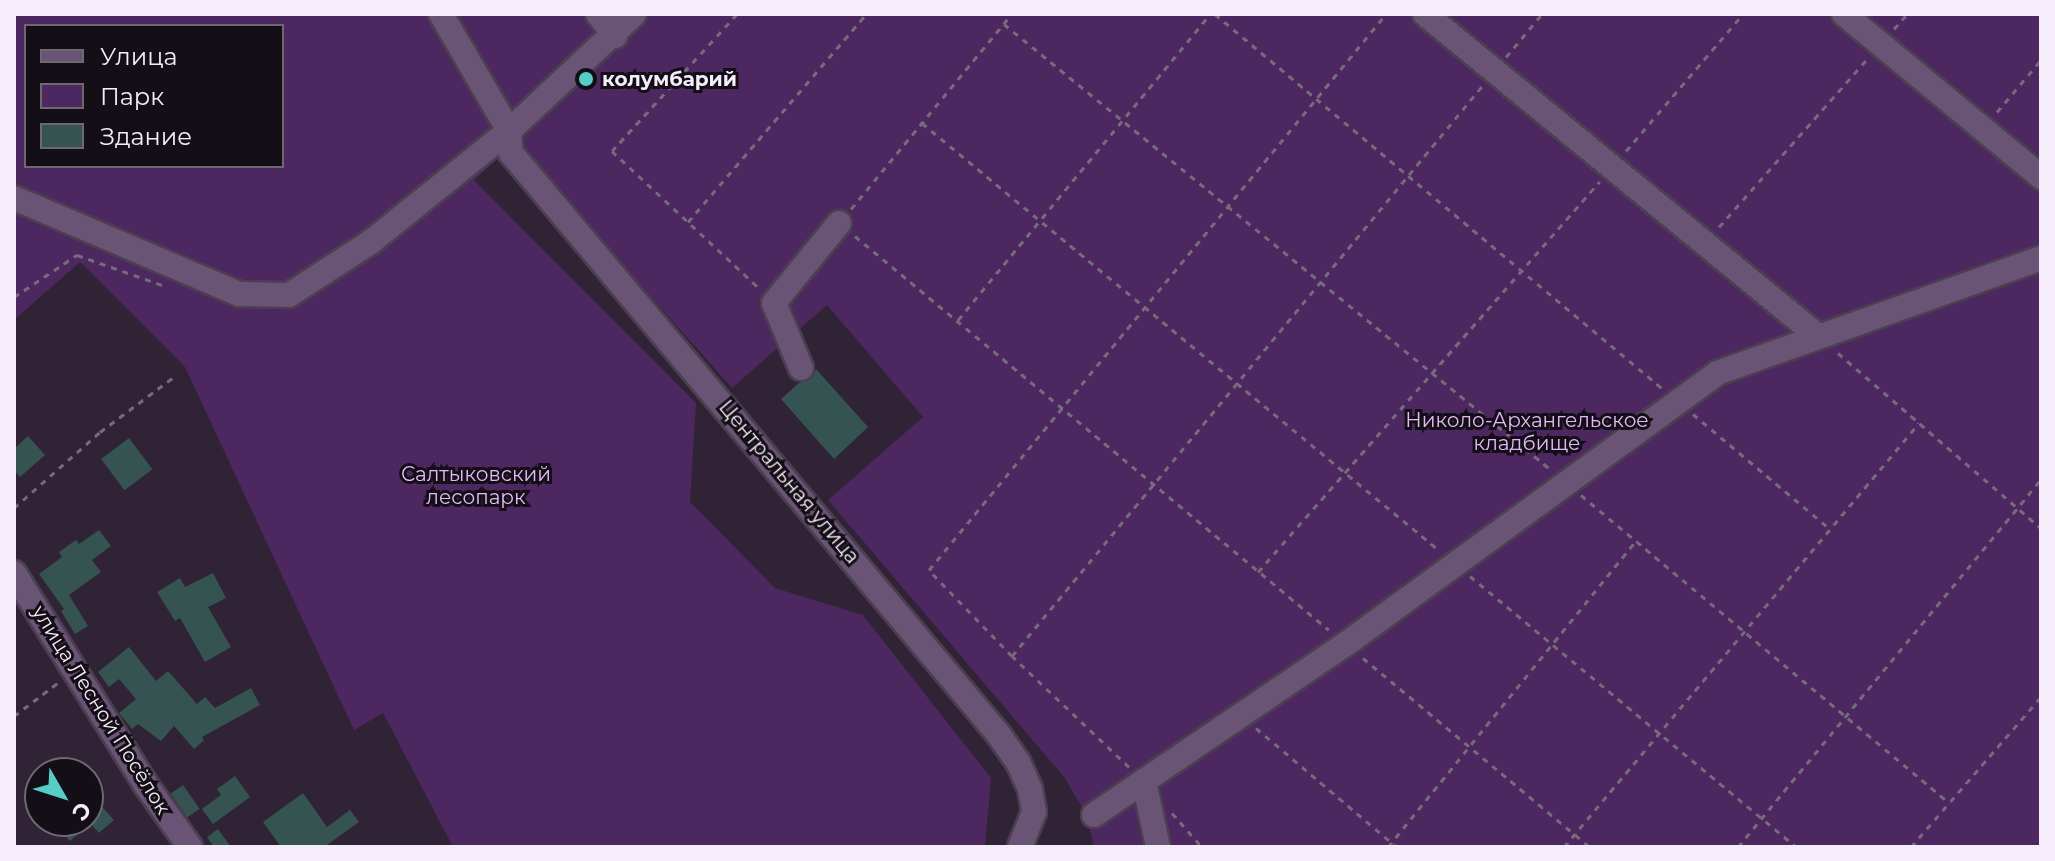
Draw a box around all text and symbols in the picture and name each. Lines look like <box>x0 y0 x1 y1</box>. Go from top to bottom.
legend <box>24 24 284 168</box>
text: Улица <box>100 42 178 71</box>
place label: колумбарий <box>602 67 737 91</box>
marker: колумбарий <box>577 70 595 88</box>
text: Парк <box>100 82 164 111</box>
text: Здание <box>100 122 192 151</box>
street label: Центральная улица <box>714 395 864 569</box>
park label: Николо-Архангельское кладбище <box>1405 408 1649 455</box>
park label: Салтыковский лесопарк <box>401 463 551 510</box>
street label: улица Лесной Посёлок <box>27 601 175 819</box>
north arrow <box>24 757 104 837</box>
text: С <box>66 796 97 826</box>

